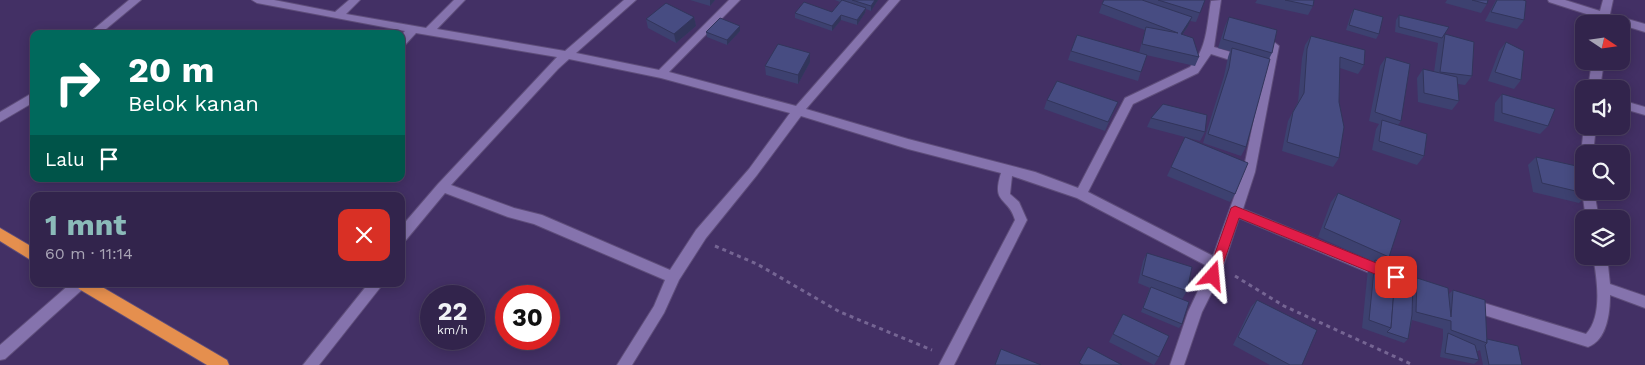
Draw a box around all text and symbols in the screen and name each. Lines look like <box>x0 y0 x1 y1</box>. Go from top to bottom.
north arrow <box>1575 15 1630 70</box>
map controls <box>1575 15 1630 265</box>
text: 20 m <box>128 49 214 91</box>
icon: right <box>45 50 110 115</box>
button: sound <box>1575 80 1630 135</box>
text: Belok kanan <box>128 91 259 116</box>
icon: arrive <box>95 145 123 173</box>
button: search <box>1575 145 1630 200</box>
text: Lalu <box>45 148 85 171</box>
text: 1 mnt <box>45 207 126 242</box>
button: close <box>338 209 390 261</box>
button: layers <box>1575 210 1630 265</box>
text: 60 m · 11:14 <box>45 244 133 263</box>
position arrow <box>1186 249 1238 301</box>
pin <box>1375 256 1417 298</box>
icon: arrive <box>1382 263 1410 291</box>
speed limit sign: 30 <box>495 285 560 350</box>
text: 22 <box>438 297 467 326</box>
text: km/h <box>437 323 468 337</box>

